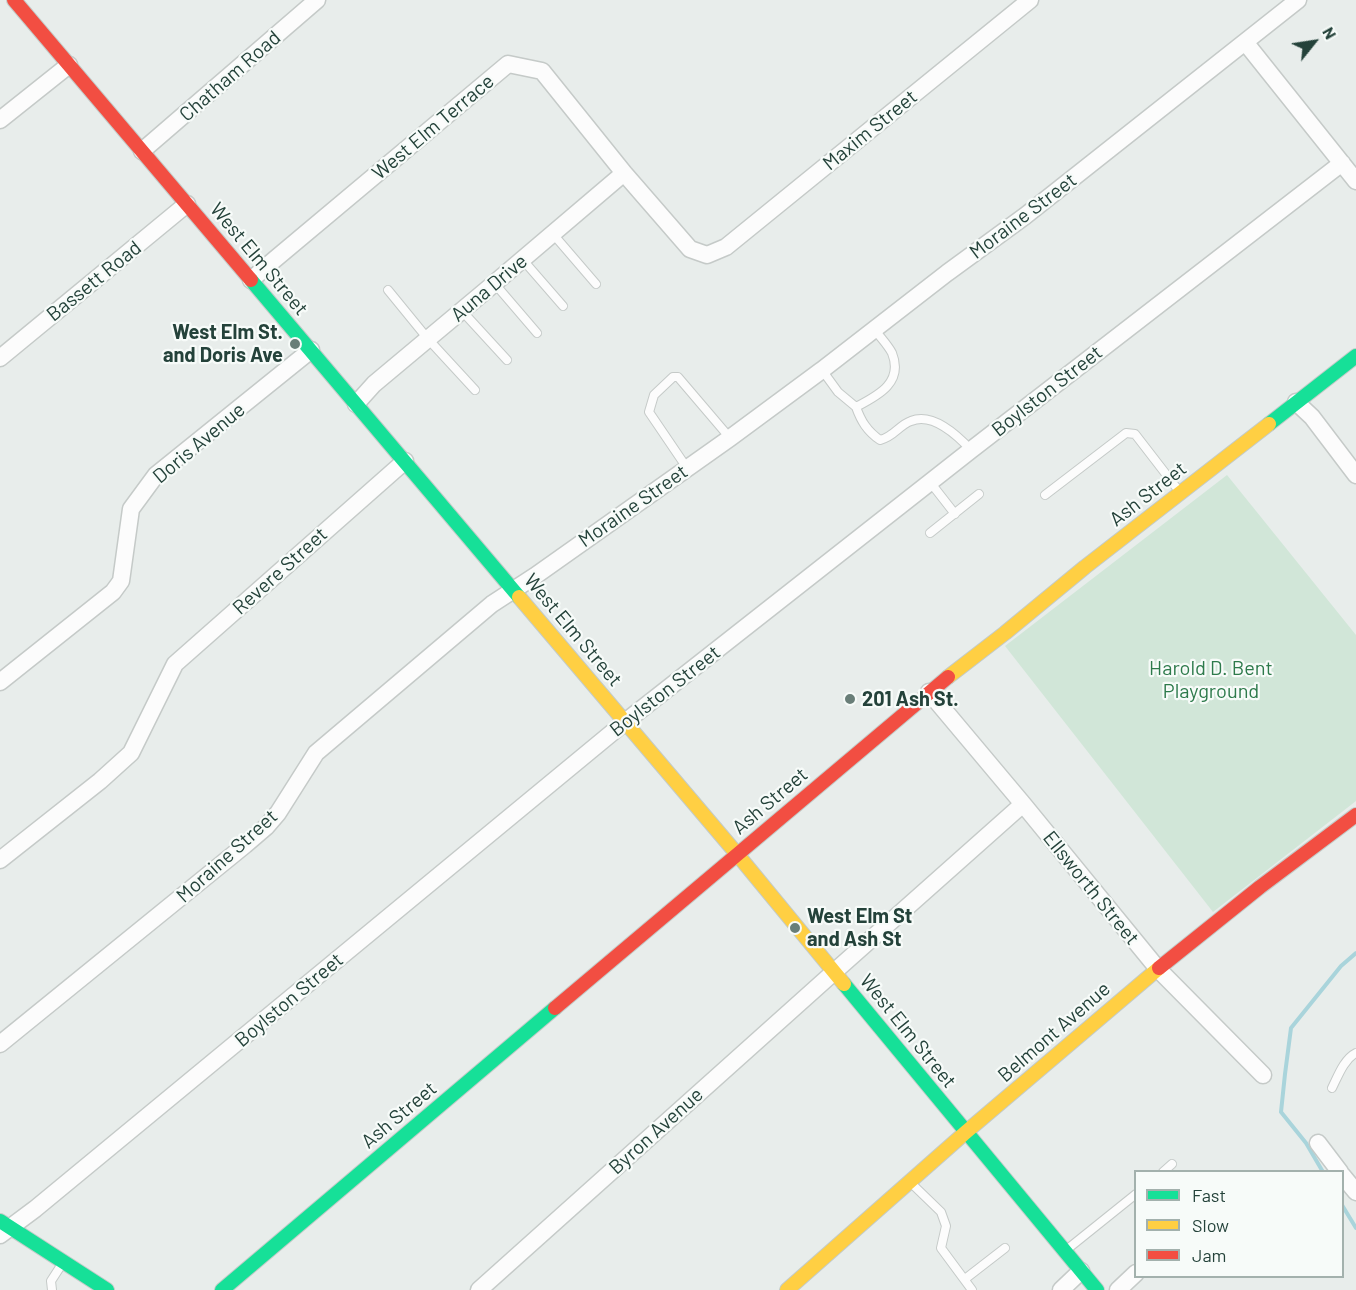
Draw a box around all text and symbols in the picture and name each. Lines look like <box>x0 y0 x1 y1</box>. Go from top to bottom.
north arrow <box>1284 12 1344 72</box>
text: N <box>1319 23 1341 42</box>
street label: Chatham Road <box>175 26 285 126</box>
street label: West Elm Terrace <box>367 69 499 185</box>
street label: Maxim Street <box>818 85 922 175</box>
street label: Moraine Street <box>965 168 1081 264</box>
street label: West Elm Street <box>205 198 313 320</box>
street label: Bassett Road <box>42 236 146 326</box>
street label: Auna Drive <box>446 249 532 327</box>
place label: West Elm St. and Doris Ave <box>163 320 283 367</box>
marker: West Elm St. and Doris Ave <box>288 337 302 351</box>
street label: Boylston Street <box>987 340 1107 442</box>
street label: Doris Avenue <box>148 398 250 488</box>
street label: Ash Street <box>1105 456 1191 532</box>
street label: Moraine Street <box>574 460 692 552</box>
street label: Revere Street <box>228 522 332 620</box>
street label: West Elm Street <box>519 569 627 691</box>
street label: Boylston Street <box>605 640 725 742</box>
park label: Harold D. Bent Playground <box>1149 656 1273 703</box>
place label: 201 Ash St. <box>862 687 959 711</box>
marker: 201 Ash St. <box>843 692 857 706</box>
street label: Ash Street <box>727 763 813 839</box>
street label: Moraine Street <box>172 804 282 908</box>
street label: Ellsworth Street <box>1038 826 1144 950</box>
place label: West Elm St and Ash St <box>807 904 912 951</box>
marker: West Elm St and Ash St <box>788 921 802 935</box>
street label: Boylston Street <box>230 948 348 1052</box>
street label: West Elm Street <box>855 969 961 1093</box>
street label: Belmont Avenue <box>993 977 1115 1087</box>
street label: Ash Street <box>356 1077 442 1153</box>
street label: Byron Avenue <box>604 1083 708 1179</box>
legend <box>1134 1170 1344 1278</box>
text: Fast <box>1192 1184 1226 1206</box>
text: Slow <box>1192 1214 1229 1236</box>
text: Jam <box>1192 1244 1226 1266</box>

